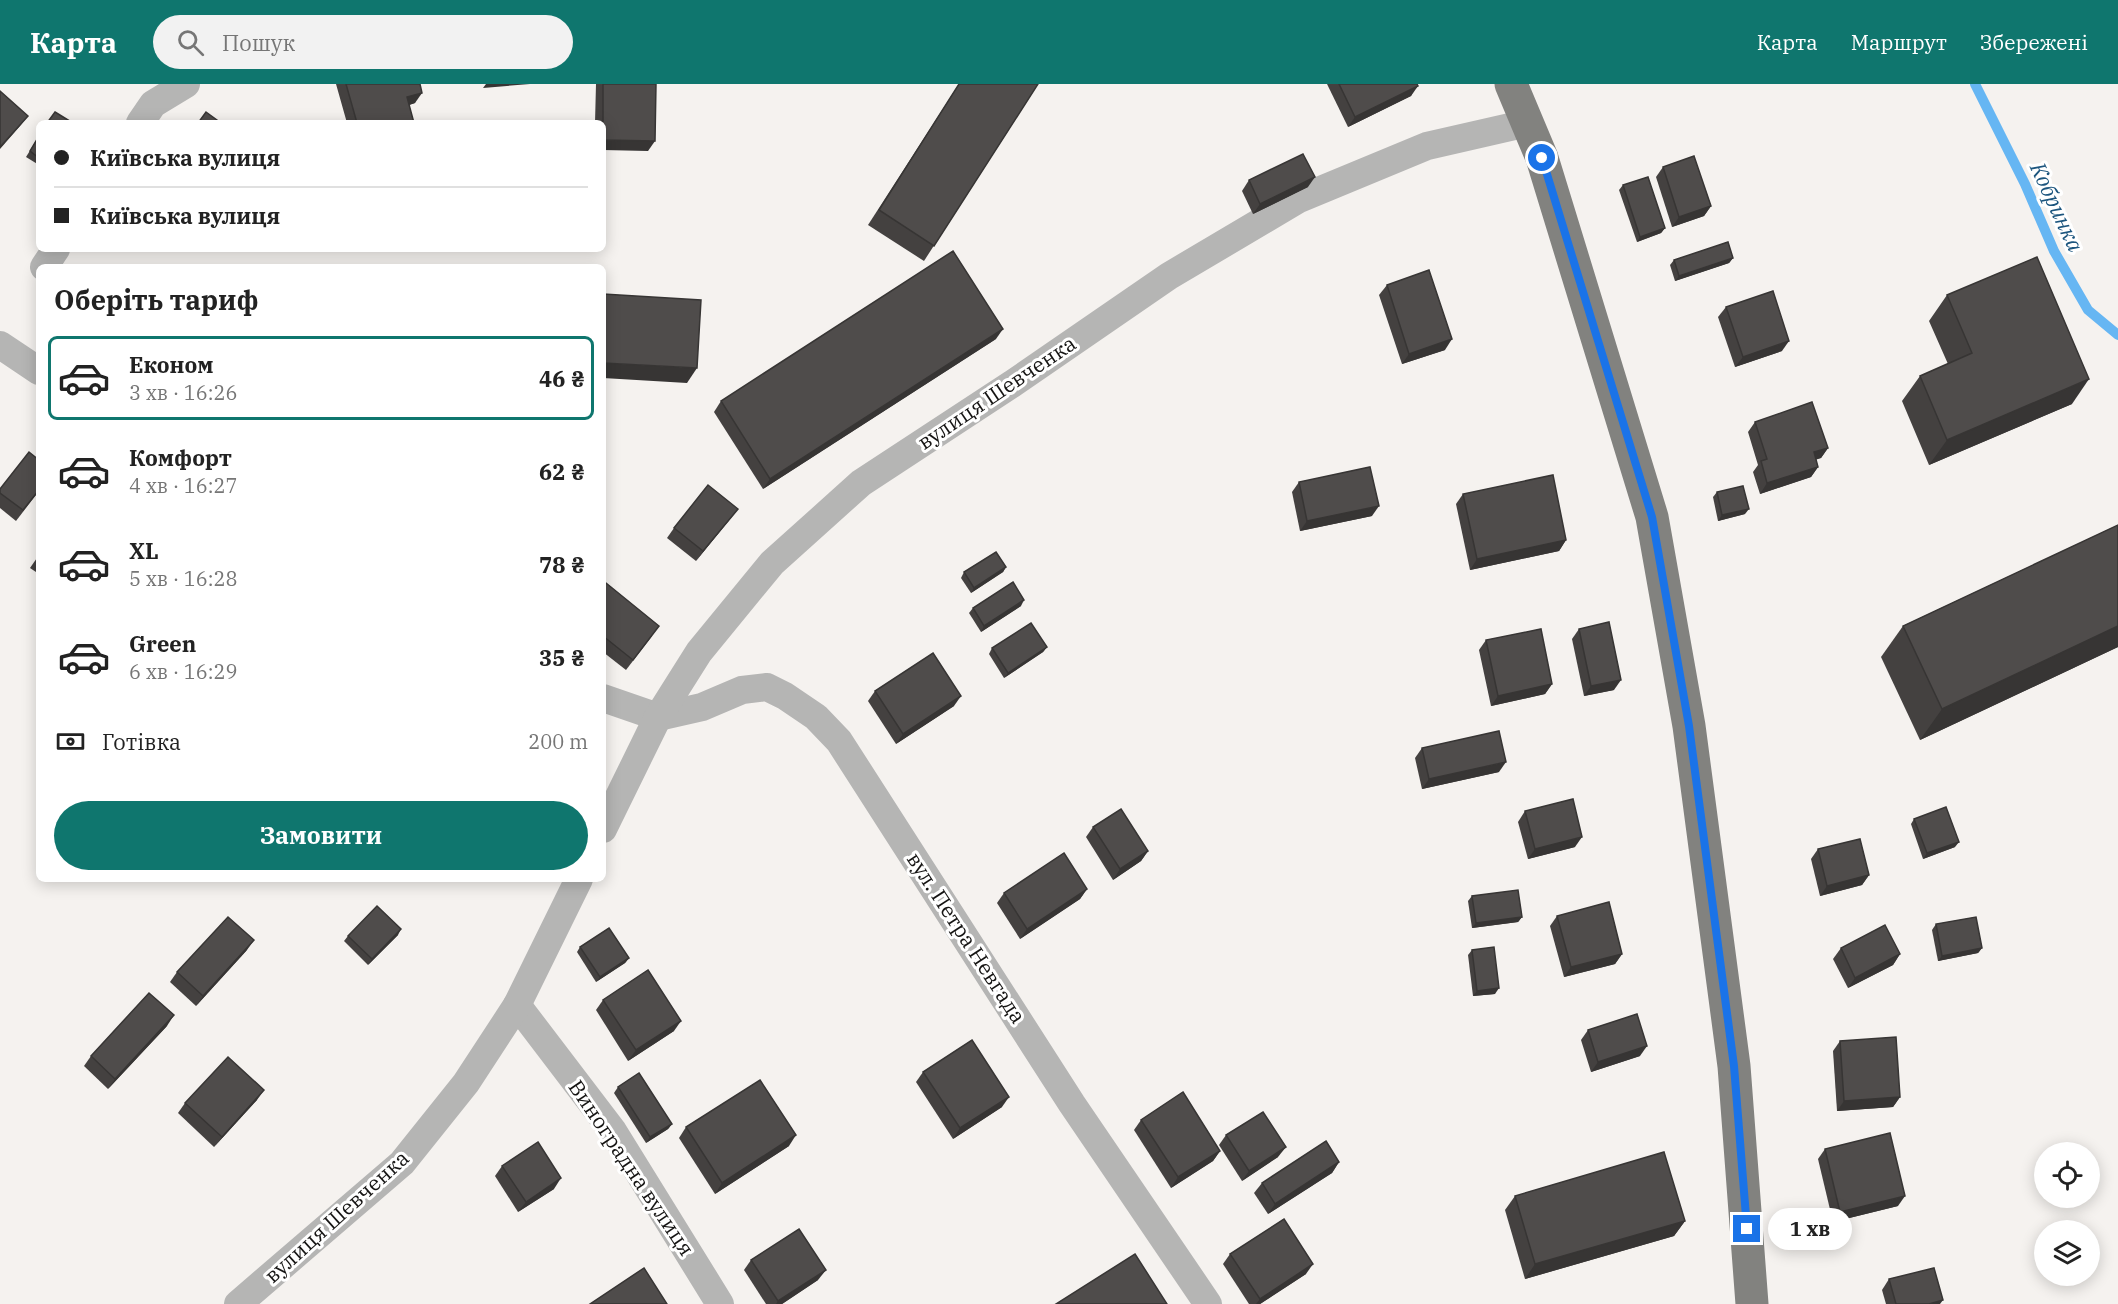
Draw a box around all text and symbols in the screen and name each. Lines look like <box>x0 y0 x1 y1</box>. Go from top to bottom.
search box <box>153 15 573 69</box>
text: Карта <box>30 24 117 61</box>
icon: search <box>174 26 207 59</box>
text: Пошук <box>222 28 295 57</box>
text: Карта <box>1757 28 1818 56</box>
text: Маршрут <box>1851 28 1947 56</box>
text: Збережені <box>1980 28 2088 56</box>
text: Київська вулиця <box>90 143 280 172</box>
route start <box>1528 144 1555 171</box>
water label: Кобринка <box>2024 156 2091 256</box>
text: Київська вулиця <box>90 201 280 230</box>
text: Оберіть тариф <box>54 282 259 317</box>
street label: вулиця Шевченка <box>912 329 1081 456</box>
text: Економ <box>129 350 214 379</box>
icon: car <box>57 351 111 405</box>
text: 46 ₴ <box>539 364 585 393</box>
text: 3 хв · 16:26 <box>129 379 238 406</box>
text: Комфорт <box>129 443 232 472</box>
icon: car <box>57 444 111 498</box>
text: 62 ₴ <box>539 457 585 486</box>
text: 4 хв · 16:27 <box>129 472 238 499</box>
text: XL <box>129 536 159 565</box>
icon: car <box>57 537 111 591</box>
text: 78 ₴ <box>539 550 585 579</box>
text: 5 хв · 16:28 <box>129 565 238 592</box>
text: Green <box>129 629 196 658</box>
icon: car <box>57 630 111 684</box>
text: 35 ₴ <box>539 643 585 672</box>
text: 6 хв · 16:29 <box>129 658 238 685</box>
icon: cash <box>54 725 87 758</box>
text: Готівка <box>102 727 181 756</box>
text: 200 m <box>528 728 588 755</box>
button: Замовити <box>54 801 588 870</box>
street label: вул. Петра Невгада <box>901 846 1033 1029</box>
street label: Виноградна вулиця <box>563 1074 701 1261</box>
map controls <box>2034 1142 2100 1286</box>
button: locate <box>2034 1142 2100 1208</box>
street label: вулиця Шевченка <box>258 1144 415 1289</box>
callout: 1 хв <box>1768 1208 1852 1250</box>
route end <box>1733 1215 1760 1242</box>
text: 1 хв <box>1790 1215 1830 1242</box>
button: layers <box>2034 1220 2100 1286</box>

